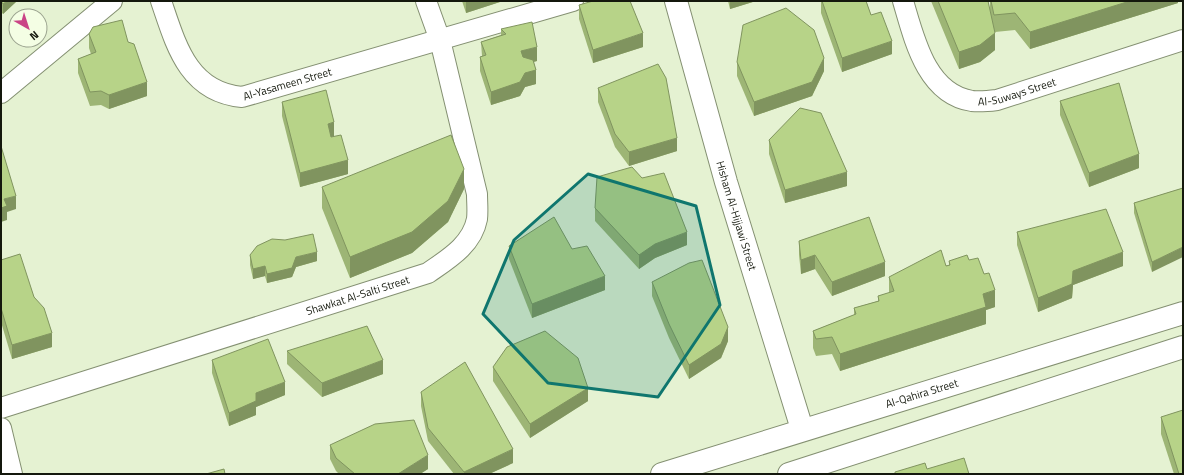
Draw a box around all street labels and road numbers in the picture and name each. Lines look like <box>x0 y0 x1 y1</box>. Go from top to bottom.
street label: Al-Yasameen Street <box>241 63 334 104</box>
street label: Al-Suways Street <box>978 74 1058 109</box>
street label: Hisham Al-Hijjawi Street <box>713 159 761 273</box>
street label: Shawkat Al-Salti Street <box>304 271 411 319</box>
street label: Al-Qahira Street <box>883 375 960 412</box>

